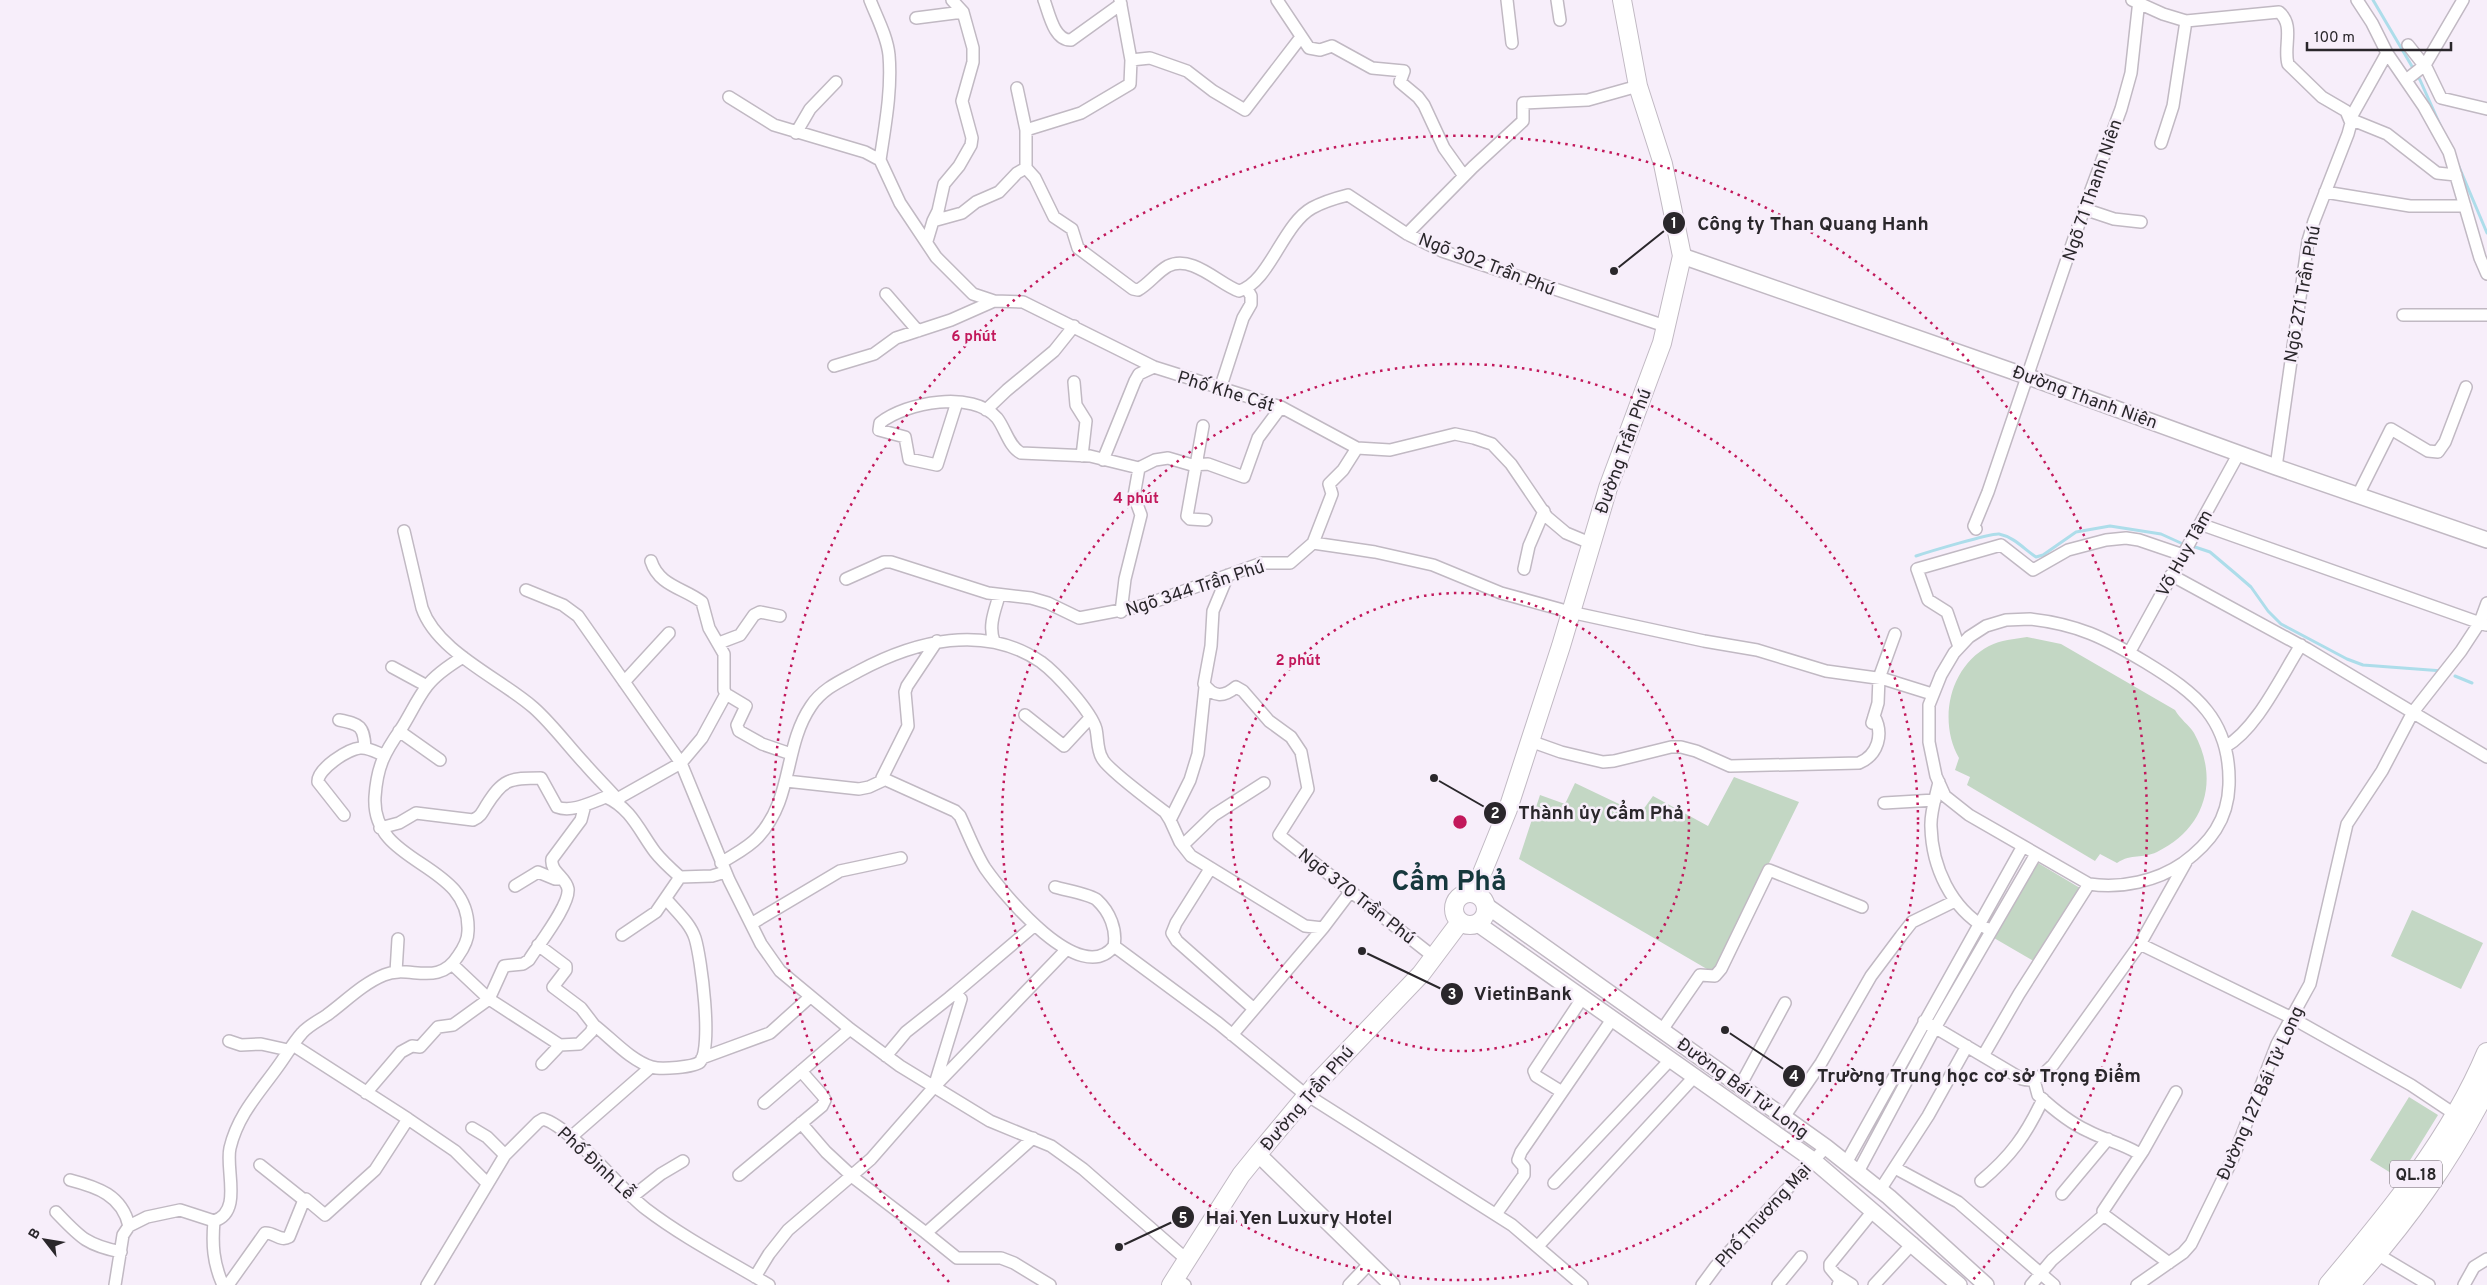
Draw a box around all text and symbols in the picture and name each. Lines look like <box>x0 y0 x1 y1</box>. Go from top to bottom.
scale bar <box>2307 20 2451 52</box>
text: 100 m <box>2314 29 2355 48</box>
street label: Ngõ 71 Thanh Niên <box>2058 117 2128 264</box>
callout: Công ty Than Quang Hanh <box>1662 206 1938 240</box>
text: Công ty Than Quang Hanh <box>1697 213 1929 237</box>
text: 1 <box>1671 215 1677 234</box>
street label: Ngõ 271 Trần Phú <box>2279 224 2327 365</box>
street label: Ngõ 302 Trần Phú <box>1415 228 1559 302</box>
text: 6 phút <box>951 328 997 347</box>
street label: Đường Thanh Niên <box>2009 361 2160 435</box>
street label: Phố Khe Cát <box>1174 366 1277 418</box>
street label: Đường Trần Phú <box>1590 385 1658 517</box>
text: 4 phút <box>1113 490 1159 509</box>
street label: Võ Huy Tâm <box>2152 506 2219 601</box>
street label: Ngõ 344 Trần Phú <box>1123 555 1268 623</box>
text: 2 phút <box>1275 652 1321 671</box>
callout: Thành ủy Cẩm Phả <box>1483 796 1693 830</box>
text: Thành ủy Cẩm Phả <box>1518 799 1684 826</box>
text: 2 <box>1490 805 1500 824</box>
centre of rings <box>1451 813 1469 831</box>
street label: Ngõ 370 Trần Phú <box>1293 843 1420 950</box>
district label: Cẩm Phả <box>1391 862 1507 901</box>
callout: VietinBank <box>1439 977 1582 1011</box>
text: VietinBank <box>1474 983 1573 1007</box>
text: 3 <box>1448 986 1457 1005</box>
street label: Đường 127 Bái Tử Long <box>2213 1003 2310 1184</box>
street label: Đường Bái Tử Long <box>1672 1034 1813 1145</box>
street label: Đường Trần Phú <box>1255 1041 1360 1156</box>
callout: Trường Trung học cơ sở Trọng Điểm <box>1782 1059 2151 1093</box>
text: Trường Trung học cơ sở Trọng Điểm <box>1817 1062 2141 1089</box>
text: 4 <box>1789 1068 1799 1087</box>
street label: Phố Đinh Lễ <box>552 1121 640 1206</box>
street label: Phố Thương Mại <box>1710 1158 1817 1273</box>
road number: QL.18 <box>2390 1160 2442 1188</box>
callout: Hai Yen Luxury Hotel <box>1170 1200 1403 1234</box>
text: Hai Yen Luxury Hotel <box>1206 1207 1392 1231</box>
text: 5 <box>1178 1210 1188 1229</box>
north arrow <box>20 1215 70 1265</box>
text: B <box>25 1226 45 1243</box>

